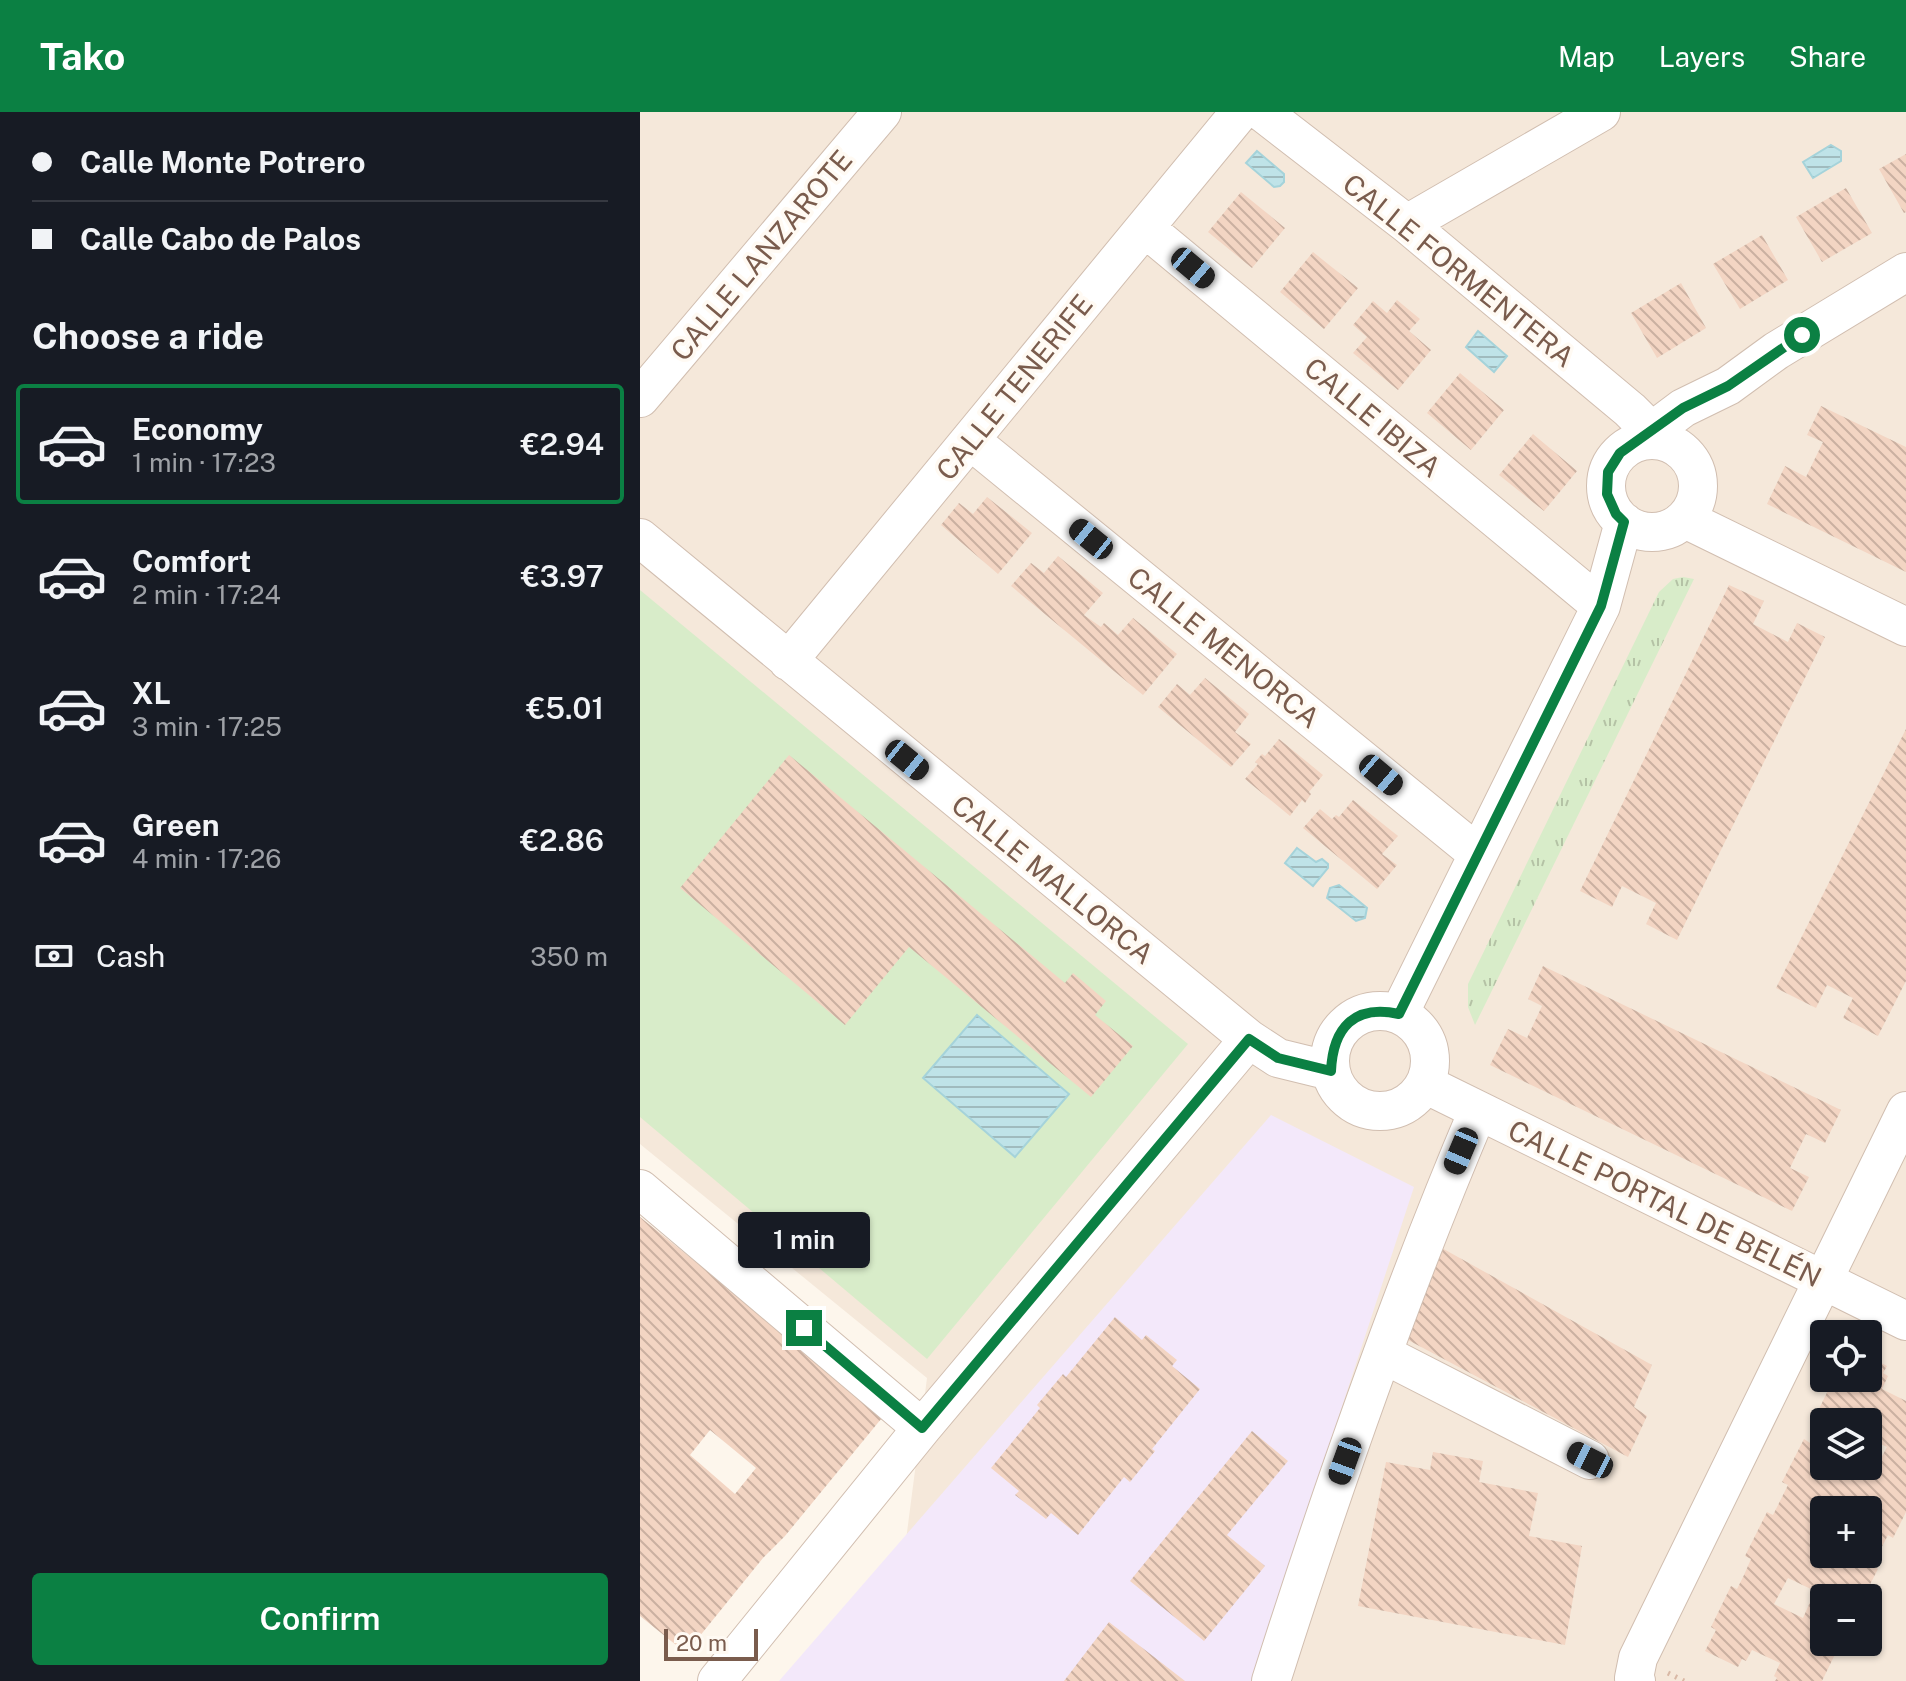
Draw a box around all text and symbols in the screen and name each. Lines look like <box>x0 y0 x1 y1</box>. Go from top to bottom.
text: Tako <box>40 34 126 79</box>
text: Map <box>1558 40 1615 73</box>
text: Layers <box>1659 40 1745 73</box>
text: Share <box>1789 40 1866 73</box>
street label: CALLE LANZAROTE <box>663 143 859 367</box>
text: Calle Monte Potrero <box>80 144 366 180</box>
street label: CALLE FORMENTERA <box>1337 167 1581 373</box>
text: Calle Cabo de Palos <box>80 221 361 257</box>
car <box>1167 243 1219 293</box>
street label: CALLE TENERIFE <box>929 288 1099 486</box>
text: Choose a ride <box>32 315 264 357</box>
route start <box>1784 317 1820 353</box>
street label: CALLE IBIZA <box>1298 350 1448 484</box>
icon: car <box>36 408 108 480</box>
text: Economy <box>132 411 263 447</box>
text: €2.94 <box>521 426 604 462</box>
text: 1 min · 17:23 <box>132 447 276 478</box>
car <box>1065 515 1117 563</box>
icon: car <box>36 540 108 612</box>
text: Comfort <box>132 543 251 579</box>
text: €3.97 <box>521 558 604 594</box>
street label: CALLE MENORCA <box>1122 560 1326 734</box>
text: 2 min · 17:24 <box>132 579 281 610</box>
icon: car <box>36 672 108 744</box>
text: XL <box>132 675 171 711</box>
text: €5.01 <box>526 690 604 726</box>
text: 3 min · 17:25 <box>132 711 282 742</box>
car <box>881 736 933 784</box>
car <box>1355 750 1407 800</box>
street label: CALLE MALLORCA <box>946 788 1160 970</box>
icon: car <box>36 804 108 876</box>
text: Green <box>132 807 219 843</box>
text: €2.86 <box>520 822 604 858</box>
text: 4 min · 17:26 <box>132 843 281 874</box>
icon: cash <box>32 934 76 978</box>
text: Cash <box>96 938 165 974</box>
text: 350 m <box>530 941 608 972</box>
street label: CALLE PORTAL DE BELÉN <box>1503 1113 1827 1293</box>
car <box>1441 1124 1481 1178</box>
callout: 1 min <box>738 1212 870 1268</box>
text: 1 min <box>773 1224 835 1255</box>
route end <box>786 1310 822 1346</box>
map controls <box>1810 1320 1882 1656</box>
button: locate <box>1810 1320 1882 1392</box>
button: layers <box>1810 1408 1882 1480</box>
car <box>1326 1434 1364 1488</box>
car <box>1563 1438 1617 1482</box>
button: + <box>1810 1496 1882 1568</box>
button: Confirm <box>32 1573 608 1665</box>
button: − <box>1810 1584 1882 1656</box>
scale bar <box>664 1625 758 1661</box>
text: 20 m <box>676 1630 727 1656</box>

